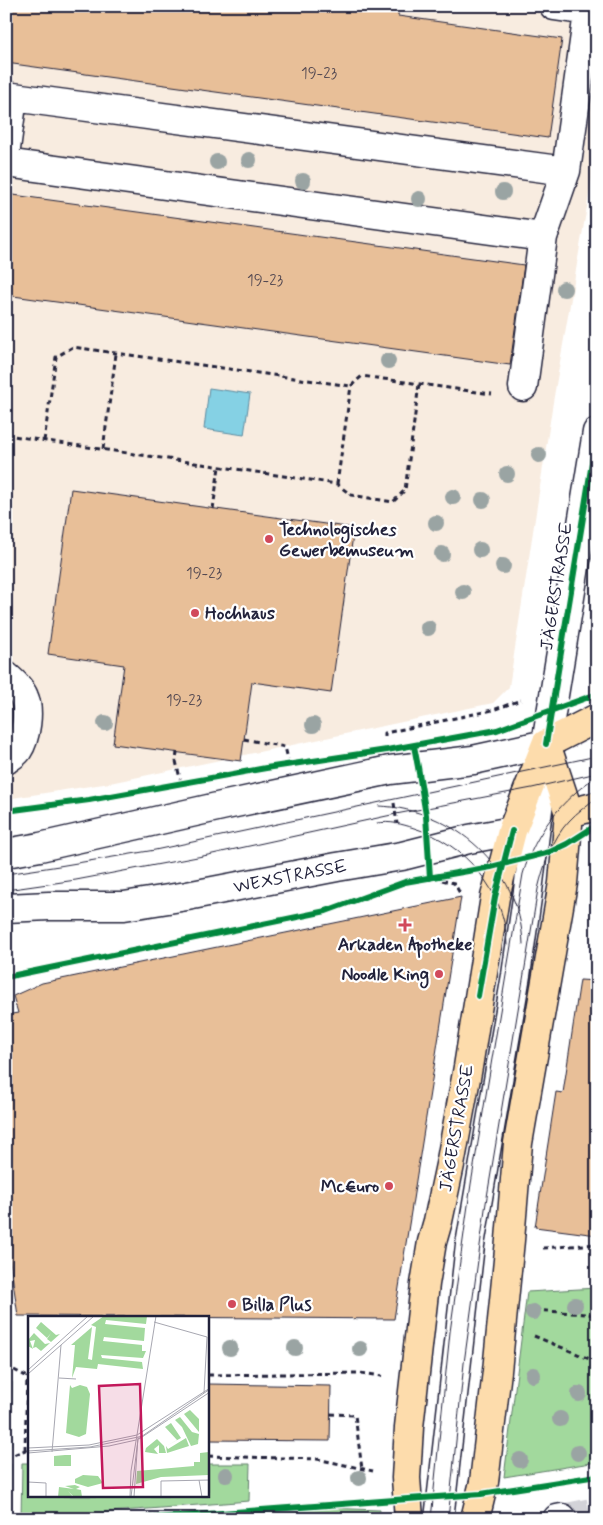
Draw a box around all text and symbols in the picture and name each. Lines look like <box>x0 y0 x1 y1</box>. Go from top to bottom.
house number: 19-23 <box>301 64 337 84</box>
house number: 19-23 <box>247 271 283 291</box>
place label: Technologisches Gewerbemuseum <box>279 518 414 563</box>
street label: JÄGERSTRASSE <box>535 520 579 652</box>
marker: Technologisches Gewerbemuseum <box>263 533 275 545</box>
house number: 19-23 <box>186 564 222 584</box>
place label: Hochhaus <box>205 602 275 626</box>
marker: Hochhaus <box>189 607 201 619</box>
house number: 19-23 <box>166 691 202 711</box>
street label: WEXSTRASSE <box>232 854 349 900</box>
marker: Arkaden Apotheke <box>399 919 411 931</box>
place label: Arkaden Apotheke <box>338 933 472 958</box>
place label: Noodle King <box>341 963 429 989</box>
marker: Noodle King <box>433 968 445 980</box>
street label: JÄGERSTRASSE <box>434 1062 480 1194</box>
place label: Mc€uro <box>321 1175 380 1199</box>
marker: Mc€uro <box>383 1180 395 1192</box>
place label: Billa Plus <box>242 1293 312 1317</box>
marker: Billa Plus <box>226 1298 238 1310</box>
inset map <box>28 1316 209 1498</box>

